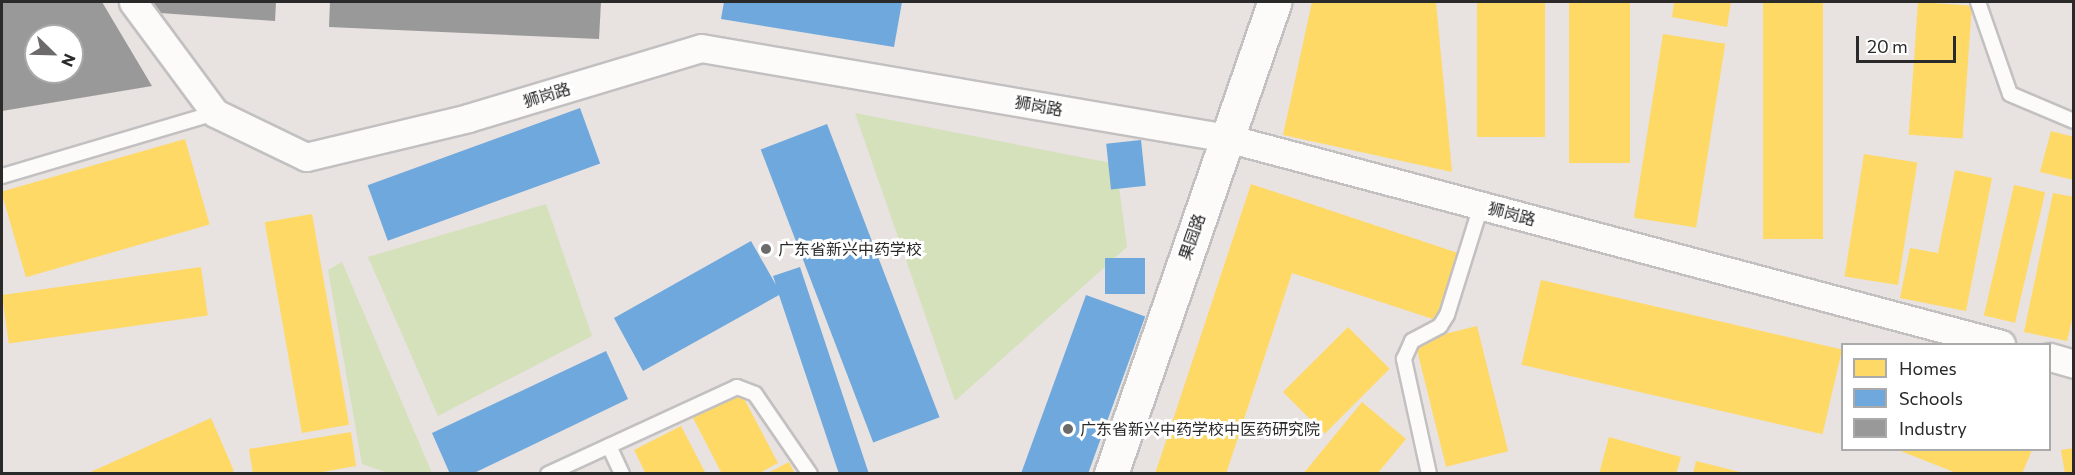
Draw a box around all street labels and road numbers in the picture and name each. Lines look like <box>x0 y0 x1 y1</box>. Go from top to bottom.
street label: 狮岗路 <box>521 79 573 111</box>
street label: 狮岗路 <box>1014 92 1064 120</box>
street label: 狮岗路 <box>1486 199 1538 229</box>
street label: 果园路 <box>1175 211 1209 263</box>

